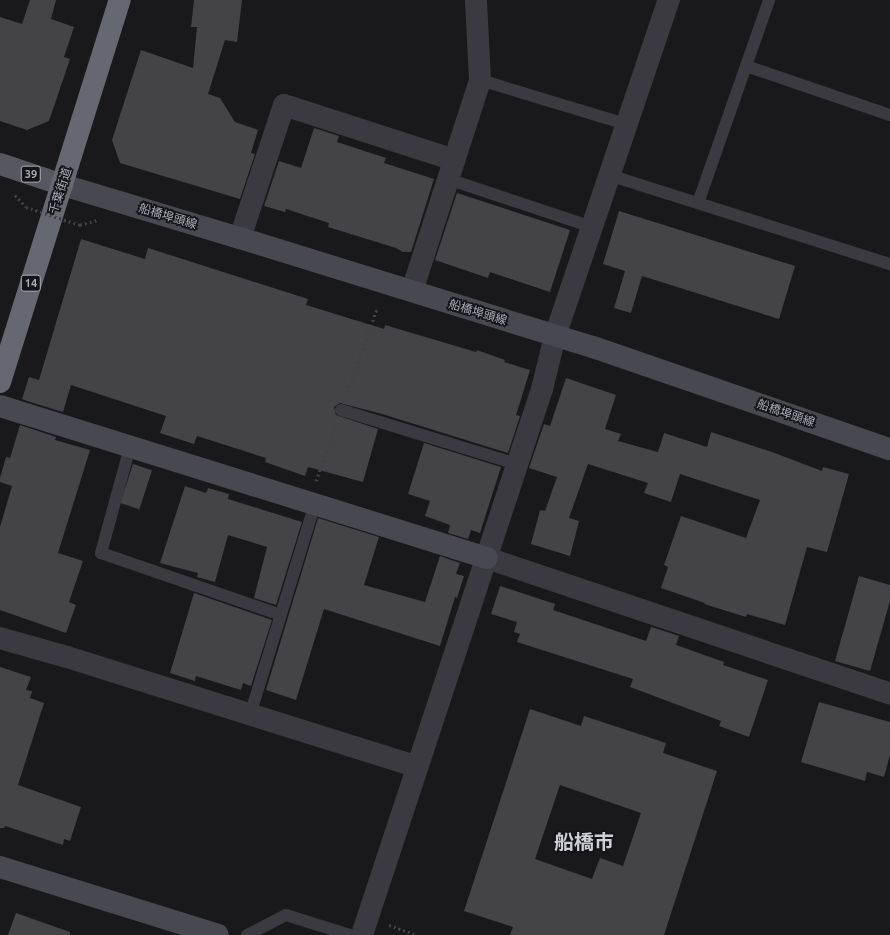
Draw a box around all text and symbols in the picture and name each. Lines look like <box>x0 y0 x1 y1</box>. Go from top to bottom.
road number: 39 <box>20 165 42 183</box>
street label: 千葉街道 <box>46 166 74 216</box>
street label: 船橋埠頭線 <box>137 200 199 232</box>
road number: 14 <box>20 274 42 292</box>
street label: 船橋埠頭線 <box>447 296 509 328</box>
street label: 船橋埠頭線 <box>755 396 817 430</box>
district label: 船橋市 <box>554 829 614 853</box>

